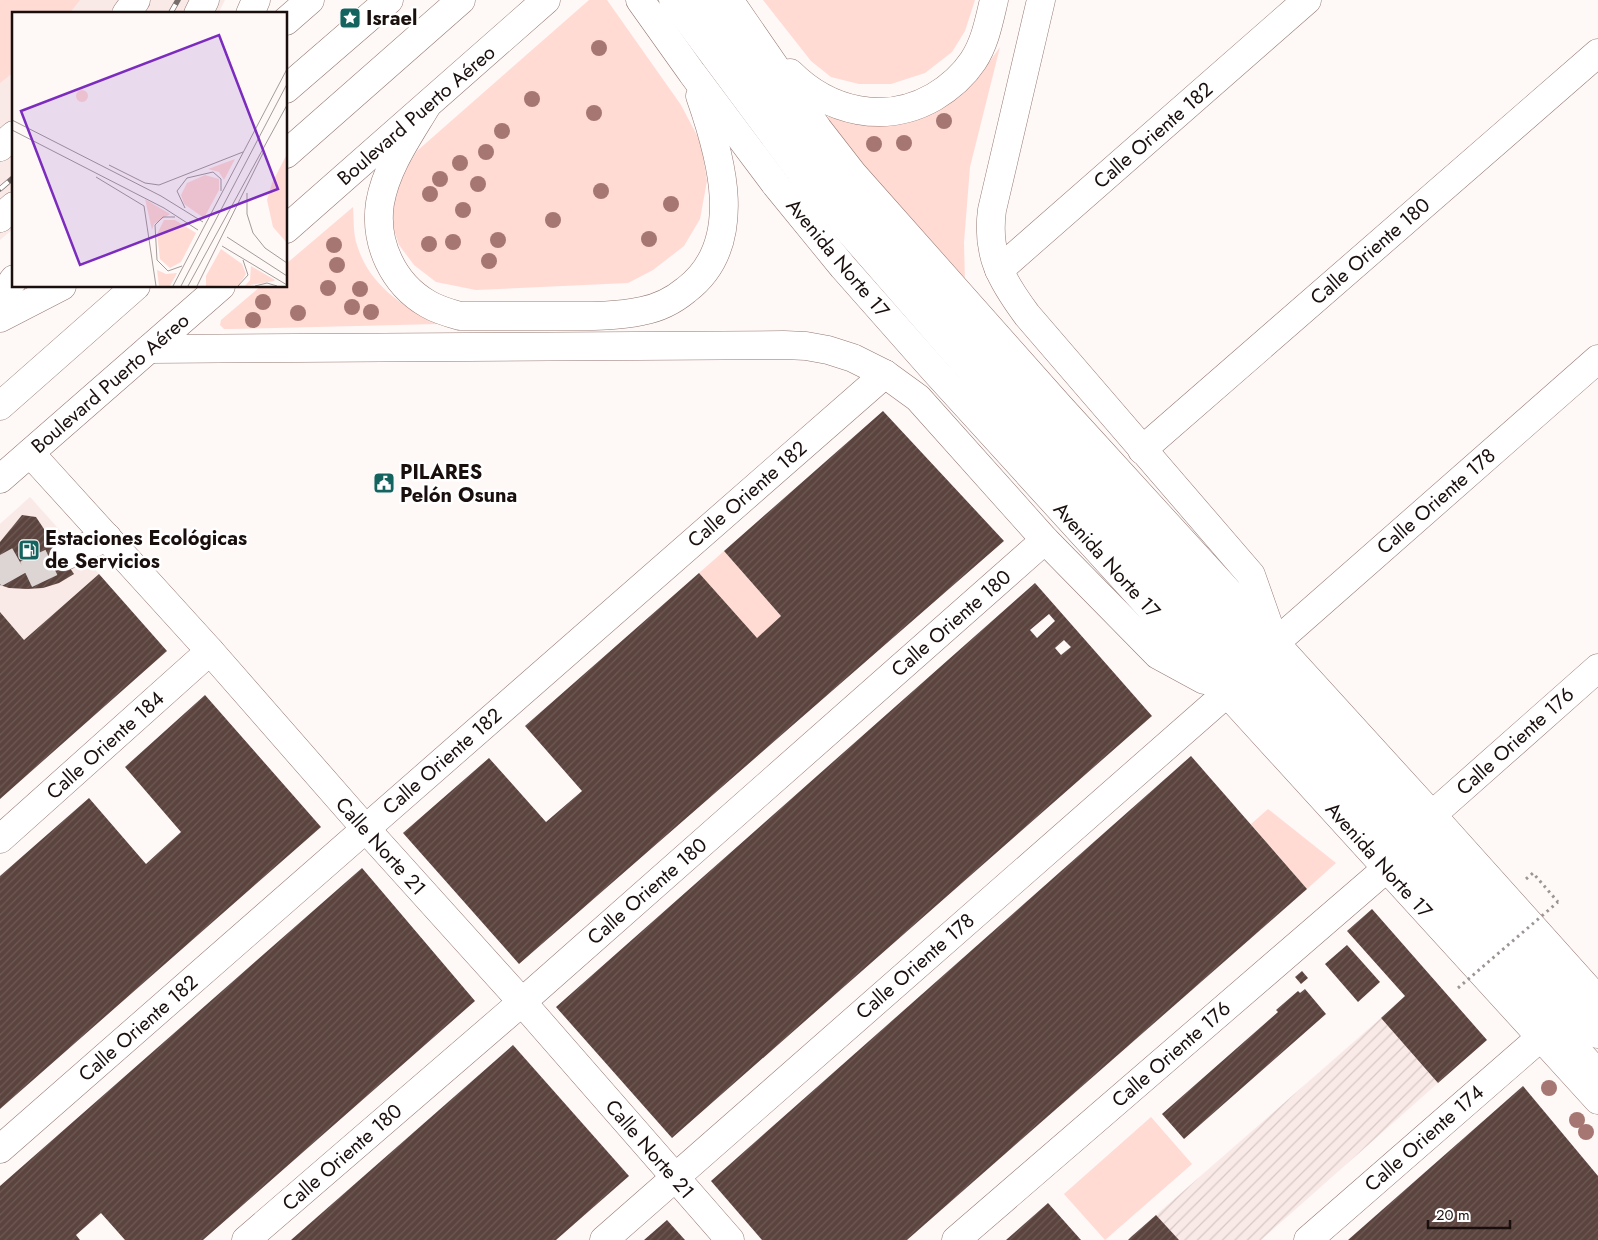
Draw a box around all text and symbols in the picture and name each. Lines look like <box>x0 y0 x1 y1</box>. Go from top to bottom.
place label: Israel <box>366 4 417 33</box>
place icon: Israel <box>338 6 362 30</box>
inset map <box>12 12 288 288</box>
street label: Boulevard Puerto Aéreo <box>331 38 502 192</box>
street label: Calle Oriente 182 <box>1087 75 1219 195</box>
street label: Calle Oriente 180 <box>1304 191 1437 312</box>
street label: Avenida Norte 17 <box>779 192 896 325</box>
street label: Boulevard Puerto Aéreo <box>25 306 196 460</box>
street label: Calle Oriente 182 <box>681 434 813 554</box>
street label: Calle Oriente 178 <box>1371 442 1502 561</box>
place label: PILARES Pelón Osuna <box>400 458 517 510</box>
public building icon: PILARES Pelón Osuna <box>372 471 396 495</box>
street label: Avenida Norte 17 <box>1046 496 1167 625</box>
place label: Estaciones Ecológicas de Servicios <box>45 524 247 576</box>
fuel station icon: Estaciones Ecológicas de Servicios <box>17 538 41 562</box>
street label: Calle Oriente 180 <box>885 563 1018 684</box>
street label: Calle Oriente 176 <box>1450 681 1581 802</box>
street label: Calle Oriente 184 <box>40 684 171 806</box>
street label: Calle Oriente 182 <box>376 701 508 821</box>
street label: Calle Norte 21 <box>329 791 433 902</box>
street label: Avenida Norte 17 <box>1318 796 1439 925</box>
street label: Calle Oriente 180 <box>581 831 714 952</box>
street label: Calle Oriente 178 <box>850 907 981 1026</box>
street label: Calle Oriente 182 <box>72 968 204 1088</box>
street label: Calle Oriente 176 <box>1105 994 1237 1114</box>
street label: Calle Oriente 174 <box>1358 1078 1491 1198</box>
street label: Calle Norte 21 <box>598 1093 701 1205</box>
street label: Calle Oriente 180 <box>276 1097 409 1218</box>
scale bar <box>1428 1198 1510 1230</box>
text: 20 m <box>1436 1204 1470 1226</box>

